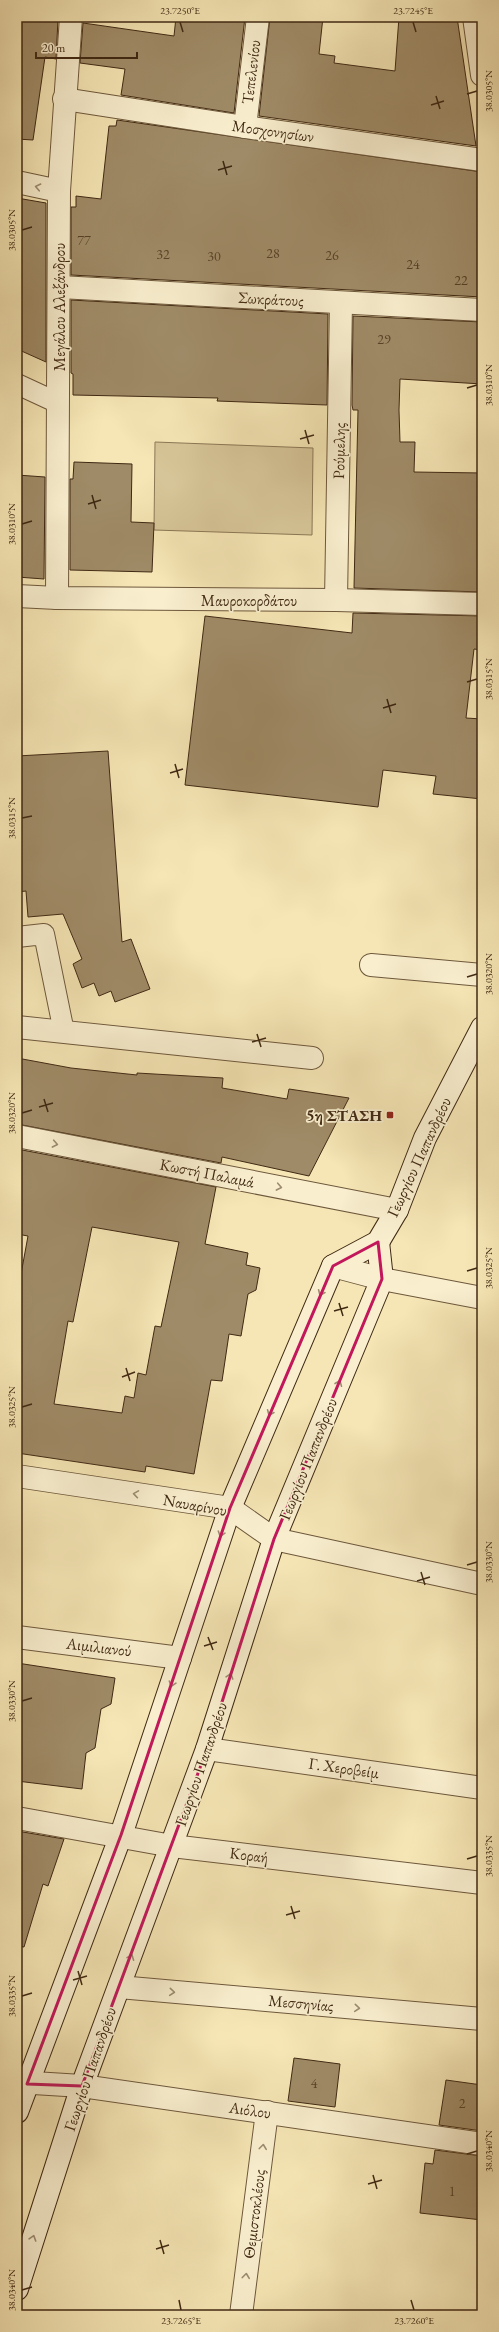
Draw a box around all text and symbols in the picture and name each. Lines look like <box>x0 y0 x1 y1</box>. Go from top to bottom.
text: 23.7250°E <box>160 4 200 17</box>
text: 23.7245°E <box>393 4 433 17</box>
scale bar <box>36 34 137 60</box>
street label: Τεπελενίου <box>237 39 265 105</box>
text: 20 m <box>42 40 66 56</box>
text: 38.0305°N <box>482 70 495 112</box>
street label: Μοσχονησίων <box>231 115 315 147</box>
one-way arrow <box>35 183 41 191</box>
text: 38.0305°N <box>5 209 18 251</box>
house number: 77 <box>77 231 91 249</box>
street label: Μεγάλου Αλεξάνδρου <box>49 243 70 371</box>
house number: 28 <box>266 244 280 262</box>
house number: 32 <box>156 245 170 263</box>
house number: 26 <box>325 246 339 264</box>
house number: 30 <box>207 247 221 265</box>
house number: 24 <box>406 255 420 273</box>
house number: 22 <box>454 271 468 289</box>
street label: Σωκράτους <box>238 287 305 311</box>
house number: 29 <box>377 330 391 348</box>
text: 38.0310°N <box>482 364 495 406</box>
street label: Ρούμελης <box>328 422 350 479</box>
text: 38.0310°N <box>5 503 18 545</box>
street label: Μαυροκορδάτου <box>201 590 297 611</box>
text: 38.0315°N <box>482 658 495 700</box>
text: 38.0315°N <box>5 797 18 839</box>
text: 38.0320°N <box>482 953 495 995</box>
text: 38.0320°N <box>5 1092 18 1134</box>
street label: Γεωργίου Παπανδρέου <box>382 1094 456 1220</box>
place label: 5η ΣΤΑΣΗ <box>306 1105 382 1126</box>
marker: 5η ΣΤΑΣΗ <box>385 1110 395 1120</box>
one-way arrow <box>52 1139 58 1147</box>
street label: Κωστή Παλαμά <box>158 1154 257 1193</box>
one-way arrow <box>276 1182 282 1191</box>
text: 38.0325°N <box>482 1247 495 1289</box>
one-way arrow <box>318 1289 326 1297</box>
one-way arrow <box>334 1380 342 1387</box>
text: 38.0325°N <box>5 1386 18 1428</box>
street label: Γεωργίου Παπανδρέου <box>274 1395 342 1523</box>
one-way arrow <box>267 1409 275 1417</box>
street label: Ναυαρίνου <box>161 1489 229 1521</box>
one-way arrow <box>133 1490 139 1499</box>
one-way arrow <box>218 1530 226 1537</box>
text: 38.0330°N <box>482 1541 495 1583</box>
street label: Αιμιλιανού <box>64 1632 133 1661</box>
one-way arrow <box>225 1672 234 1679</box>
text: 38.0330°N <box>5 1680 18 1722</box>
one-way arrow <box>168 1680 177 1687</box>
street label: Γεωργίου Παπανδρέου <box>170 1699 232 1829</box>
street label: Γ. Χεροβείμ <box>307 1753 381 1783</box>
text: 38.0335°N <box>482 1835 495 1877</box>
street label: Κοραή <box>229 1842 269 1868</box>
one-way arrow <box>126 1953 134 1960</box>
text: 38.0335°N <box>5 1975 18 2017</box>
one-way arrow <box>169 1987 175 1996</box>
street label: Μεσσηνίας <box>267 1990 335 2016</box>
one-way arrow <box>354 2003 360 2012</box>
street label: Γεωργίου Παπανδρέου <box>59 2004 121 2134</box>
house number: 4 <box>311 2074 318 2092</box>
house number: 2 <box>459 2094 466 2112</box>
street label: Αιόλου <box>227 2097 272 2123</box>
text: 38.0340°N <box>482 2130 495 2172</box>
one-way arrow <box>258 2144 267 2151</box>
street label: Θεμιστοκλέους <box>238 2168 270 2260</box>
house number: 1 <box>449 2182 455 2200</box>
one-way arrow <box>28 2235 37 2242</box>
text: 38.0340°N <box>5 2269 18 2311</box>
one-way arrow <box>241 2273 250 2279</box>
text: 23.7265°E <box>161 2314 201 2327</box>
text: 23.7260°E <box>394 2314 434 2327</box>

